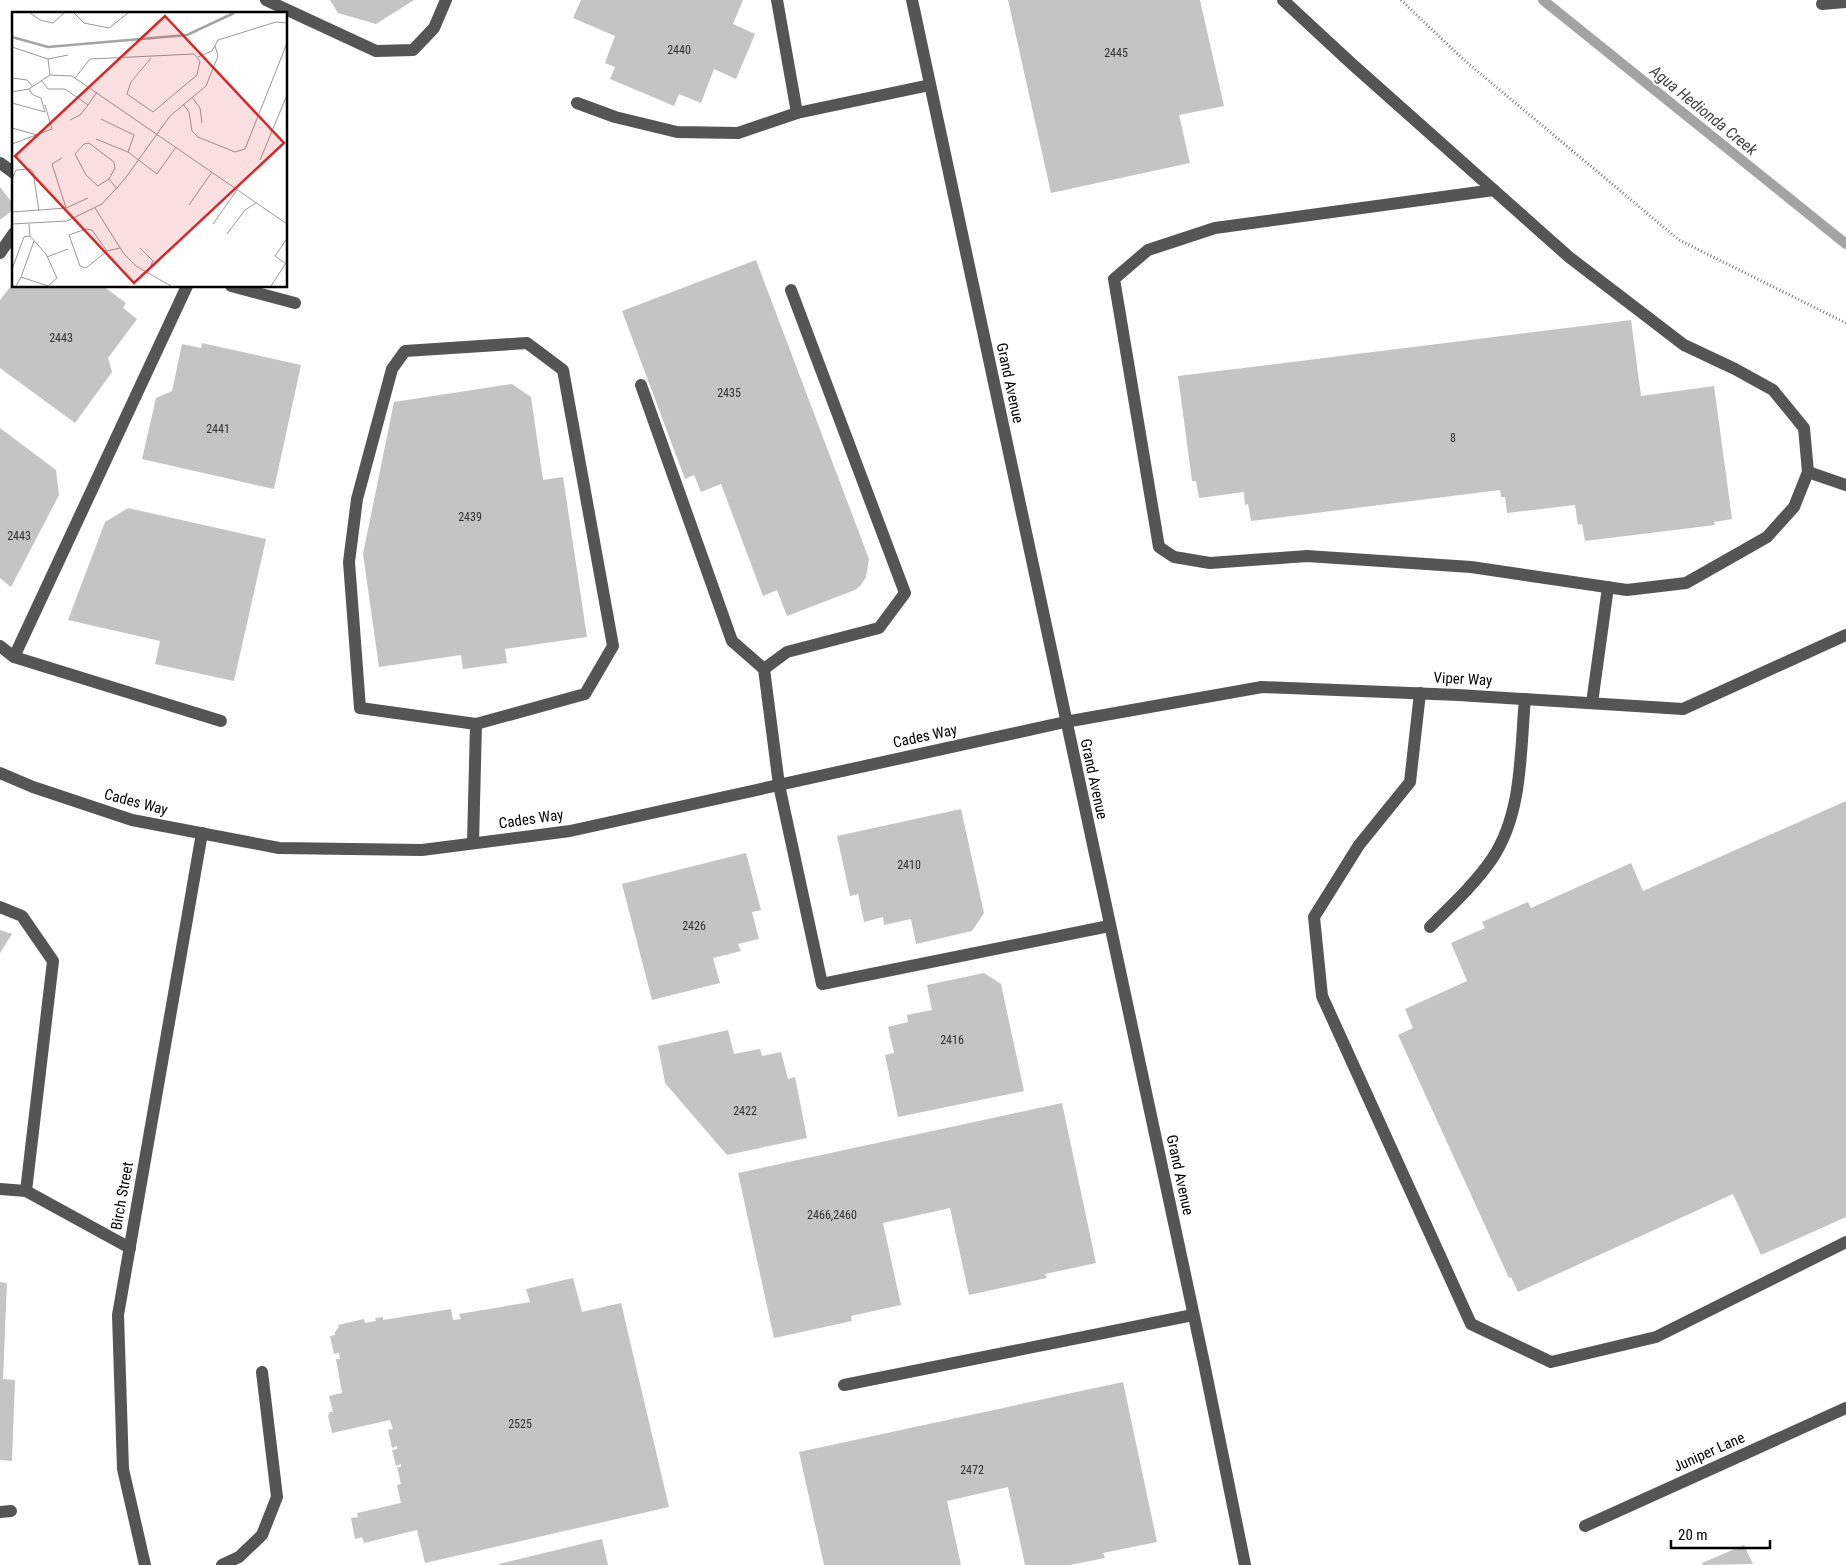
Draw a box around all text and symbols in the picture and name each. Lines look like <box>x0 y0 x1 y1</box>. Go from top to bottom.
inset map <box>12 12 288 288</box>
house number: 2440 <box>667 43 691 57</box>
house number: 2445 <box>1104 46 1128 60</box>
water label: Agua Hedionda Creek <box>1645 61 1762 160</box>
house number: 2443 <box>49 331 73 345</box>
street label: Grand Avenue <box>993 341 1027 425</box>
house number: 2435 <box>717 386 741 400</box>
house number: 2441 <box>206 422 230 436</box>
house number: 8 <box>1450 431 1456 445</box>
house number: 2439 <box>458 510 482 524</box>
house number: 2443 <box>7 529 31 543</box>
street label: Viper Way <box>1433 668 1493 690</box>
street label: Cades Way <box>891 720 959 752</box>
street label: Grand Avenue <box>1077 737 1111 821</box>
street label: Cades Way <box>102 785 170 819</box>
street label: Cades Way <box>498 806 564 832</box>
house number: 2410 <box>897 858 921 872</box>
house number: 2426 <box>682 919 706 933</box>
house number: 2416 <box>940 1033 964 1047</box>
house number: 2422 <box>733 1104 757 1118</box>
street label: Grand Avenue <box>1163 1133 1197 1217</box>
street label: Birch Street <box>107 1161 137 1231</box>
house number: 2466,2460 <box>807 1208 857 1222</box>
house number: 2525 <box>508 1417 532 1431</box>
street label: Juniper Lane <box>1670 1428 1748 1476</box>
house number: 2472 <box>960 1463 984 1477</box>
scale bar <box>1671 1518 1770 1550</box>
text: 20 m <box>1678 1526 1708 1544</box>

